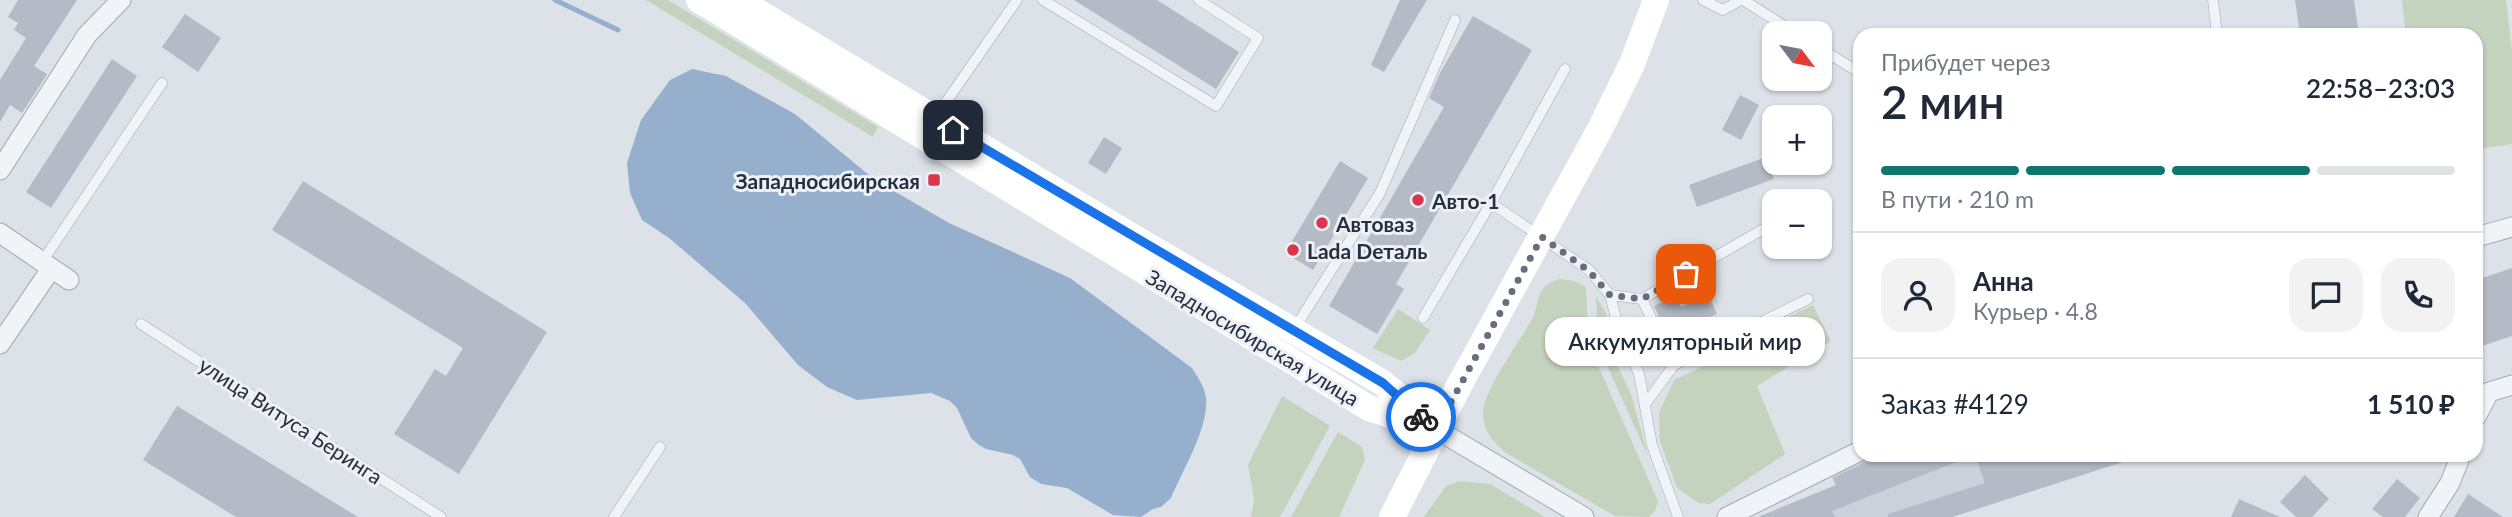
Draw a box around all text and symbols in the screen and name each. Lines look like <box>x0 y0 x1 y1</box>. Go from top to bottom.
north arrow <box>1762 21 1832 91</box>
map controls <box>1762 21 1832 259</box>
text: Прибудет через <box>1881 48 2051 76</box>
text: 22:58–23:03 <box>2306 72 2455 104</box>
text: 2 мин <box>1881 74 2005 129</box>
pin <box>923 100 983 160</box>
button: + <box>1762 105 1832 175</box>
icon: home <box>934 111 972 149</box>
place label: Западносибирская <box>736 168 920 193</box>
marker: Западносибирская <box>926 172 942 188</box>
text: В пути · 210 m <box>1881 185 2034 213</box>
place label: Авто-1 <box>1431 188 1500 213</box>
button: − <box>1762 189 1832 259</box>
marker: Авто-1 <box>1410 192 1426 208</box>
place label: Автоваз <box>1335 211 1414 236</box>
marker: Автоваз <box>1314 215 1330 231</box>
place label: Lada Dеталь <box>1307 238 1427 263</box>
marker: Lada Dеталь <box>1285 242 1301 258</box>
pin <box>1656 244 1716 304</box>
icon: bag <box>1667 255 1705 293</box>
button: person <box>1881 258 1955 332</box>
button: chat <box>2289 258 2363 332</box>
button: phone <box>2381 258 2455 332</box>
street label: Западносибирская улица <box>1142 263 1364 411</box>
text: Анна <box>1973 265 2034 297</box>
text: Курьер · 4.8 <box>1973 297 2098 325</box>
callout: Аккумуляторный мир <box>1546 316 1826 365</box>
text: Аккумуляторный мир <box>1568 327 1802 355</box>
street label: улица Витуса Беринга <box>195 351 387 489</box>
courier <box>1386 382 1456 452</box>
text: Заказ #4129 <box>1881 388 2029 420</box>
text: 1 510 ₽ <box>2367 388 2455 420</box>
icon: bike <box>1402 398 1440 436</box>

